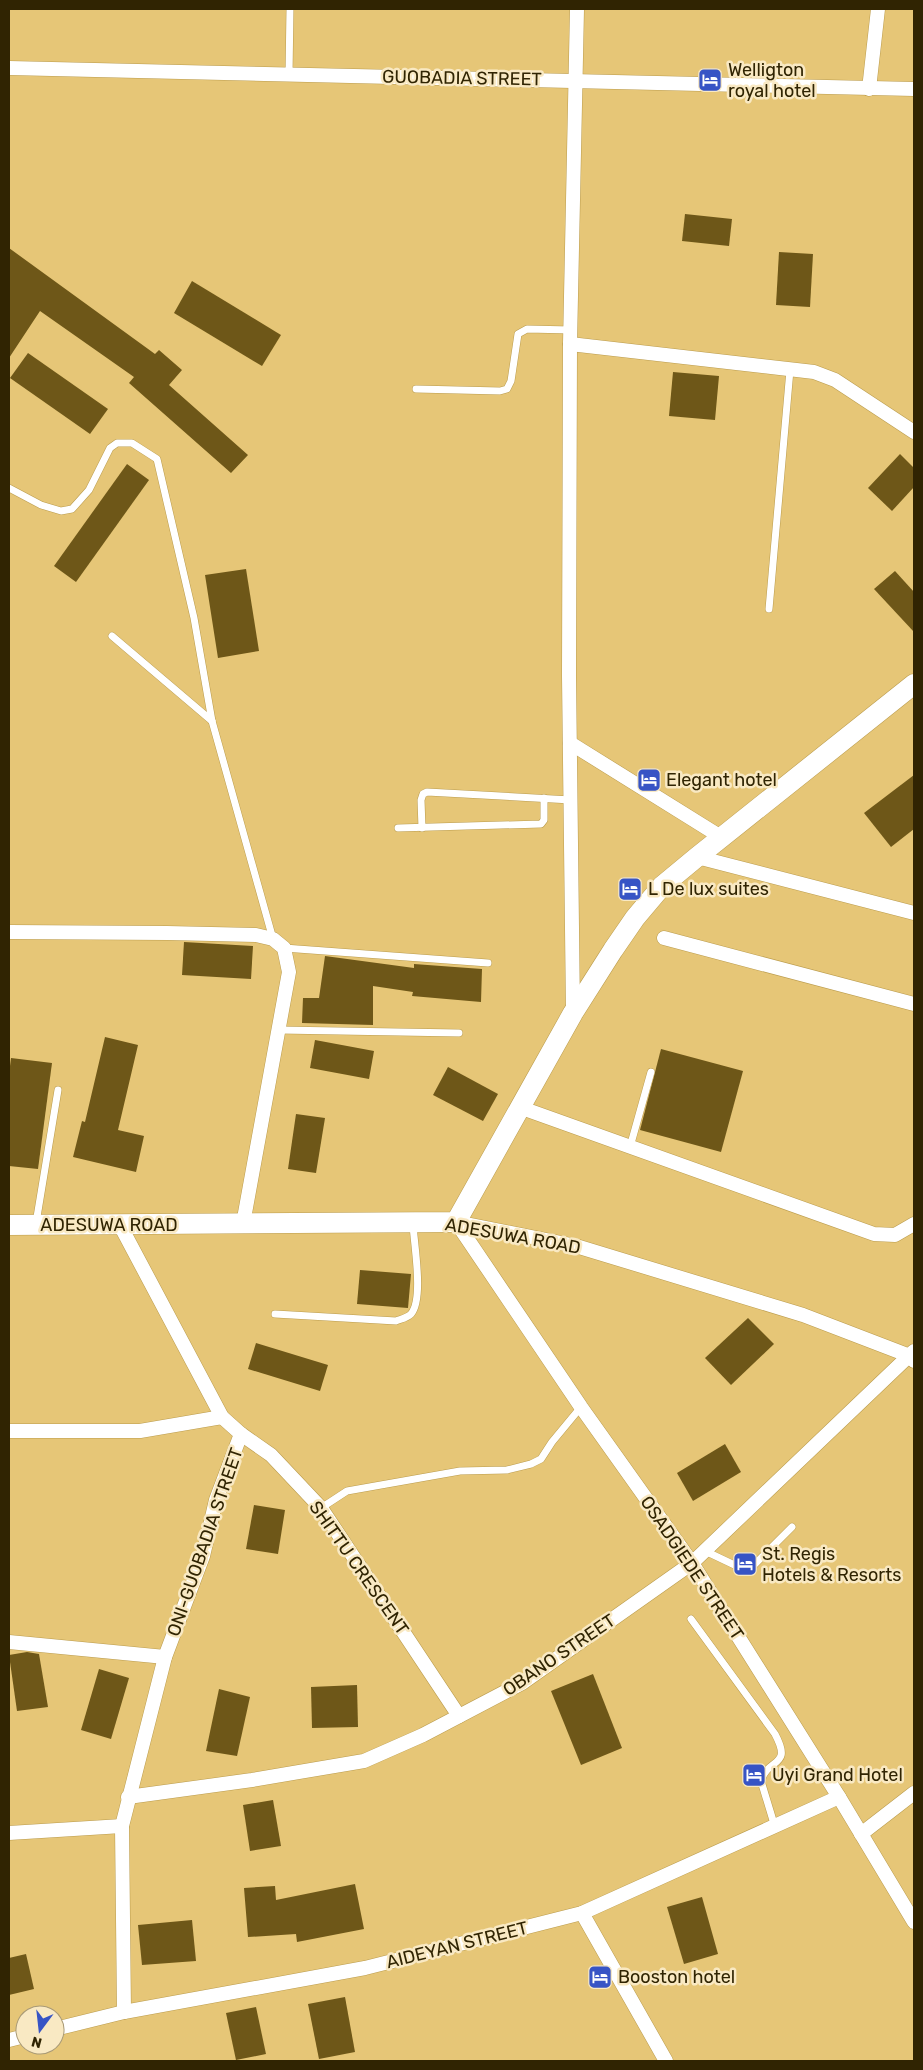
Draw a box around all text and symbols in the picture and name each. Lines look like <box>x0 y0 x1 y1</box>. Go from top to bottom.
place label: Welligton royal hotel <box>728 59 816 102</box>
street label: GUOBADIA STREET <box>382 66 542 90</box>
hotel icon: Welligton royal hotel <box>697 67 723 93</box>
hotel icon: Elegant hotel <box>636 767 662 793</box>
place label: Elegant hotel <box>666 769 777 791</box>
hotel icon: L De lux suites <box>617 876 643 902</box>
place label: L De lux suites <box>648 878 769 900</box>
street label: ADESUWA ROAD <box>443 1213 583 1259</box>
street label: ADESUWA ROAD <box>40 1214 178 1236</box>
street label: ONI-GUOBADIA STREET <box>162 1445 248 1639</box>
street label: OSADGIEDE STREET <box>636 1492 748 1644</box>
street label: SHITTU CRESCENT <box>305 1497 413 1639</box>
place label: St. Regis Hotels & Resorts <box>762 1543 901 1586</box>
hotel icon: St. Regis Hotels & Resorts <box>732 1551 758 1577</box>
street label: OBANO STREET <box>499 1609 619 1701</box>
hotel icon: Uyi Grand Hotel <box>741 1762 767 1788</box>
place label: Uyi Grand Hotel <box>772 1764 903 1786</box>
street label: AIDEYAN STREET <box>384 1917 530 1973</box>
hotel icon: Booston hotel <box>587 1964 613 1990</box>
place label: Booston hotel <box>618 1966 735 1988</box>
north arrow <box>15 2005 65 2055</box>
text: N <box>30 2033 44 2052</box>

